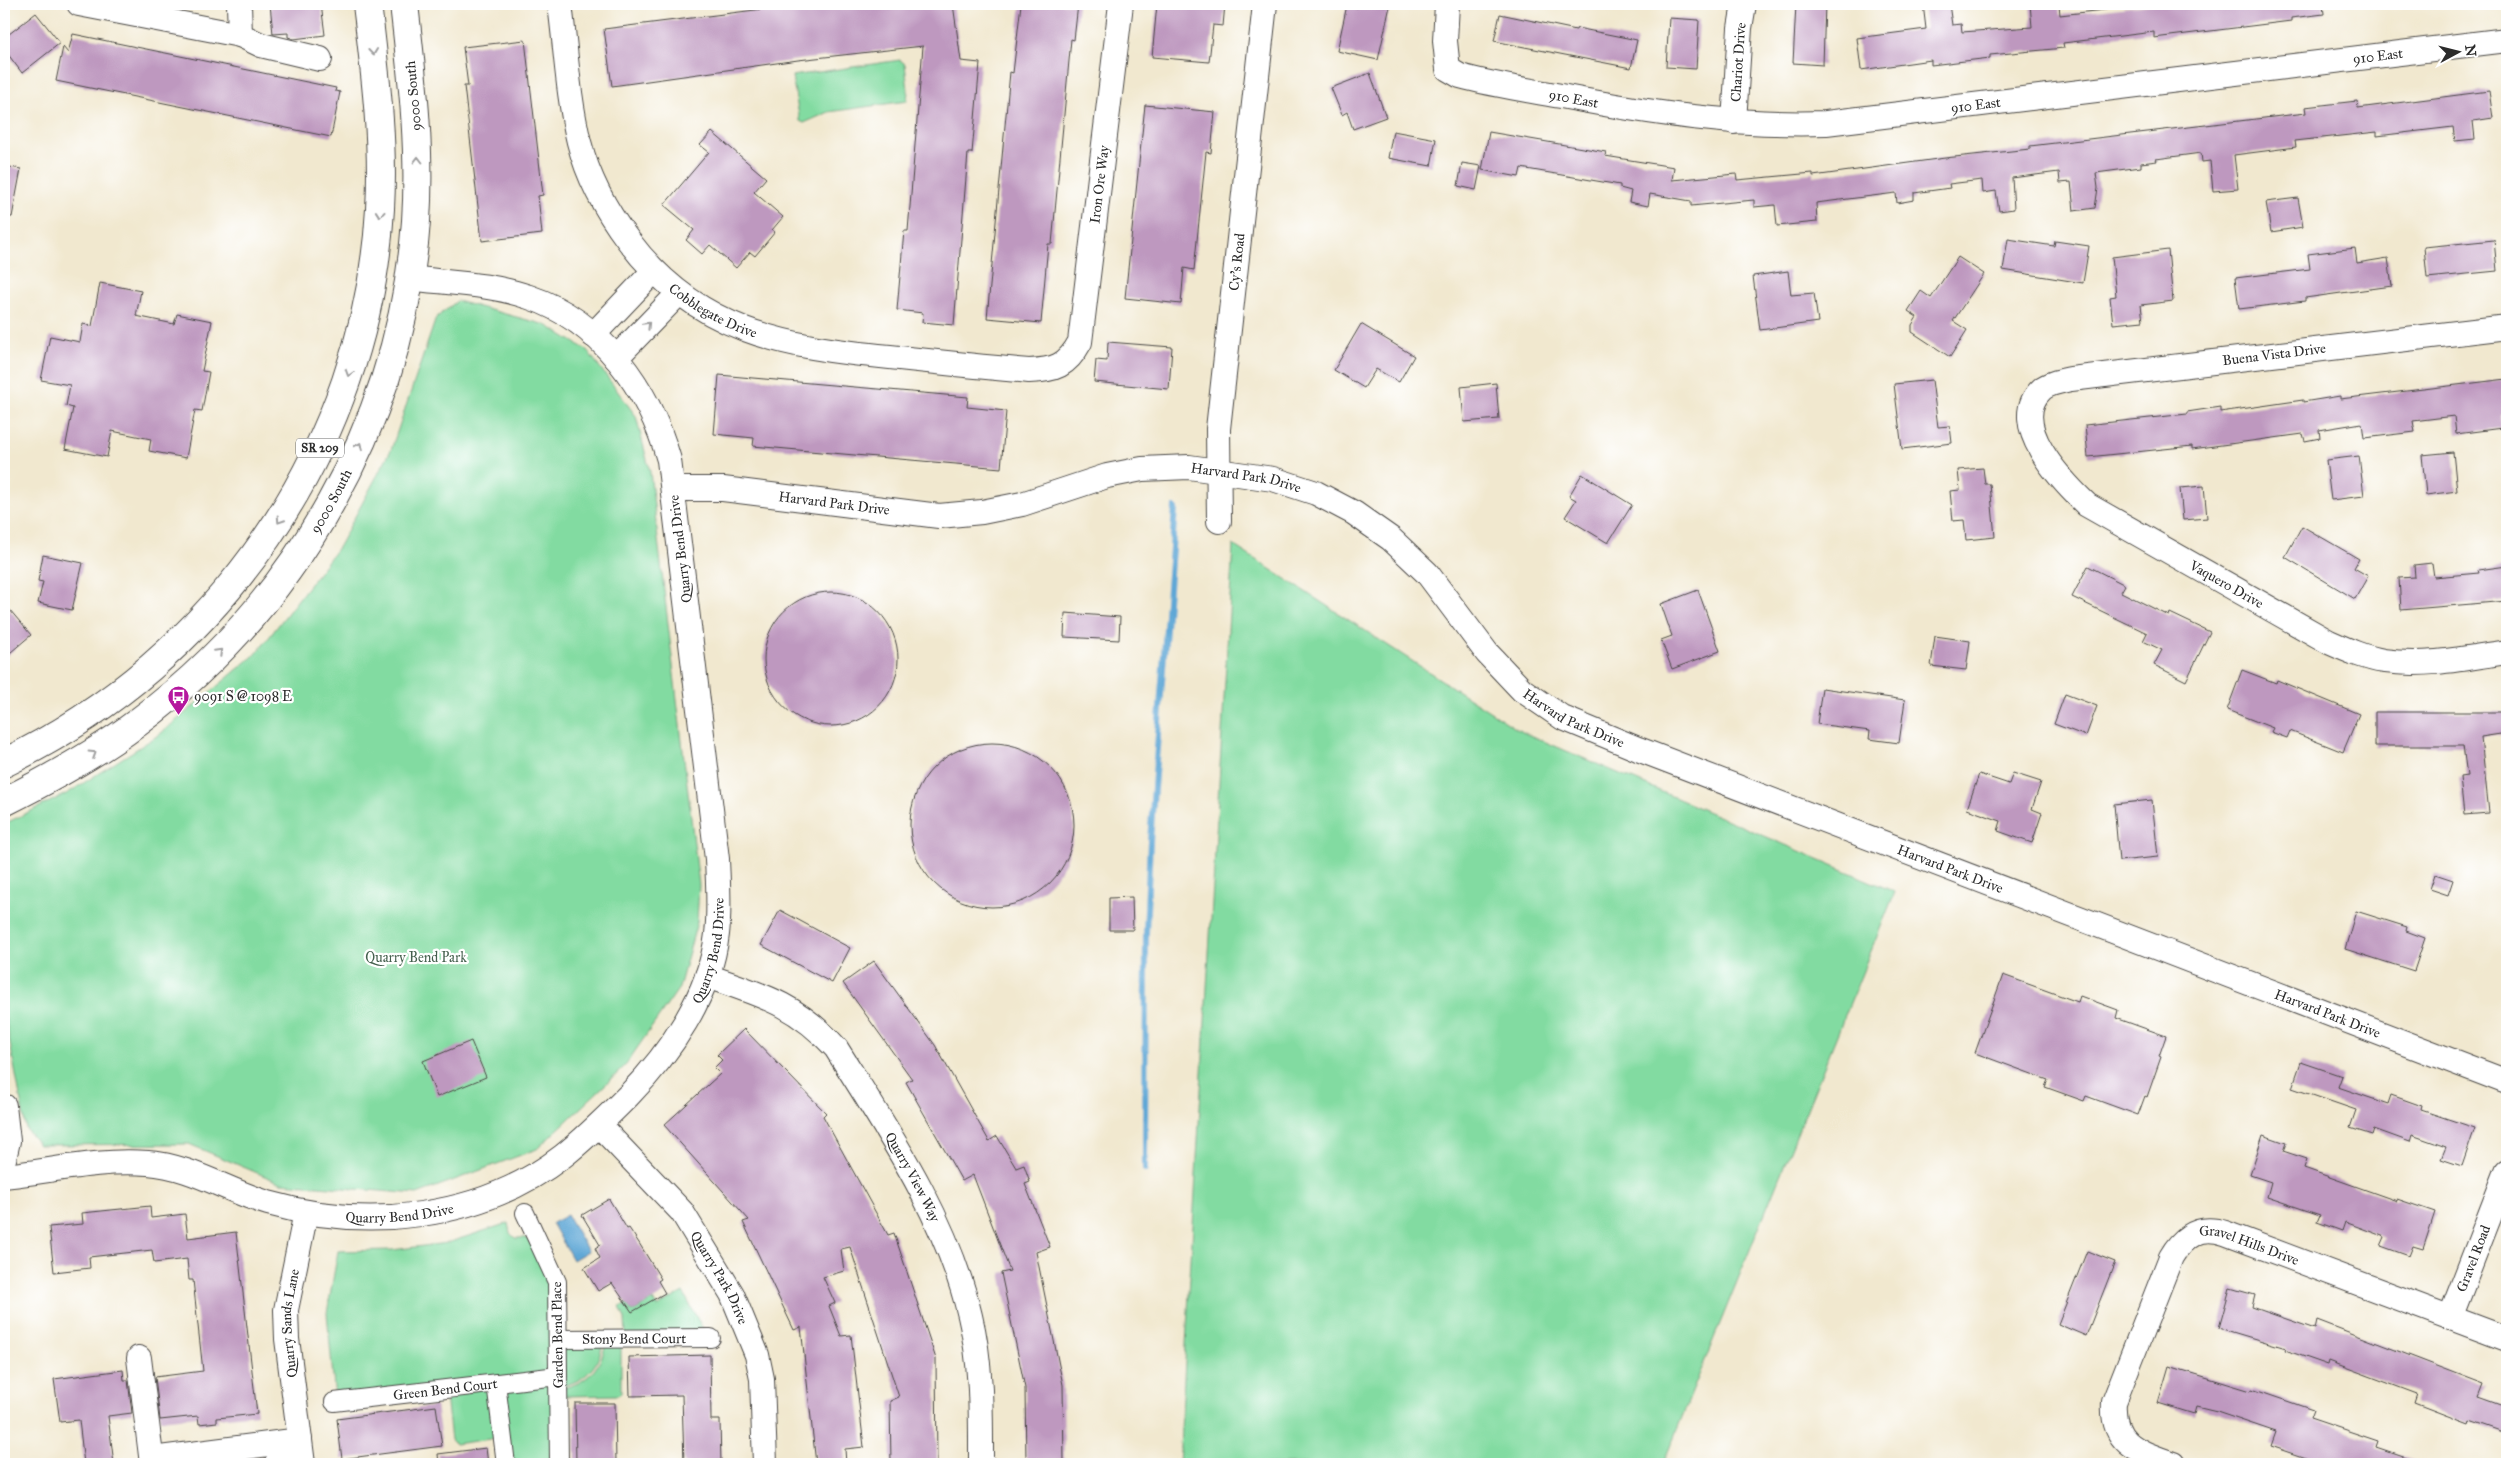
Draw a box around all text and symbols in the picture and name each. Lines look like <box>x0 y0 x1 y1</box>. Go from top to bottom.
street label: Chariot Drive <box>1727 21 1750 103</box>
north arrow <box>2434 28 2484 78</box>
text: N <box>2461 44 2480 58</box>
street label: 910 East <box>2352 45 2404 68</box>
one-way arrow <box>367 49 378 57</box>
street label: 9000 South <box>402 60 425 132</box>
street label: 910 East <box>1547 86 1600 112</box>
street label: 910 East <box>1950 94 2002 117</box>
street label: Iron Ore Way <box>1086 144 1113 224</box>
one-way arrow <box>413 156 423 164</box>
one-way arrow <box>374 211 385 219</box>
street label: Cy's Road <box>1225 232 1249 292</box>
street label: Cobblegate Drive <box>665 280 759 342</box>
one-way arrow <box>641 322 650 331</box>
street label: Buena Vista Drive <box>2221 340 2327 369</box>
one-way arrow <box>345 369 355 377</box>
road number: SR 209 <box>296 438 344 458</box>
one-way arrow <box>353 442 364 451</box>
street label: Harvard Park Drive <box>1190 459 1304 497</box>
street label: 9000 South <box>307 466 356 536</box>
street label: Harvard Park Drive <box>777 488 891 519</box>
street label: Quarry Bend Drive <box>665 494 696 604</box>
one-way arrow <box>276 514 286 523</box>
street label: Vaquero Drive <box>2186 556 2267 612</box>
one-way arrow <box>213 649 222 658</box>
bus stop icon: 9091 S @ 1098 E <box>166 684 190 715</box>
street label: Harvard Park Drive <box>1520 685 1627 752</box>
place label: 9091 S @ 1098 E <box>194 688 292 705</box>
one-way arrow <box>87 750 96 760</box>
street label: Harvard Park Drive <box>1895 841 2006 897</box>
street label: Quarry Bend Drive <box>689 898 728 1007</box>
park label: Quarry Bend Park <box>365 949 467 966</box>
street label: Harvard Park Drive <box>2272 986 2383 1042</box>
street label: Quarry View Way <box>881 1129 944 1225</box>
street label: Quarry Bend Drive <box>345 1200 456 1227</box>
street label: Gravel Hills Drive <box>2198 1222 2301 1269</box>
street label: Gravel Road <box>2453 1223 2494 1294</box>
street label: Quarry Park Drive <box>687 1228 752 1327</box>
street label: Quarry Sands Lane <box>278 1267 303 1379</box>
street label: Garden Bend Place <box>548 1281 567 1389</box>
street label: Stony Bend Court <box>582 1330 686 1348</box>
street label: Green Bend Court <box>392 1375 498 1404</box>

